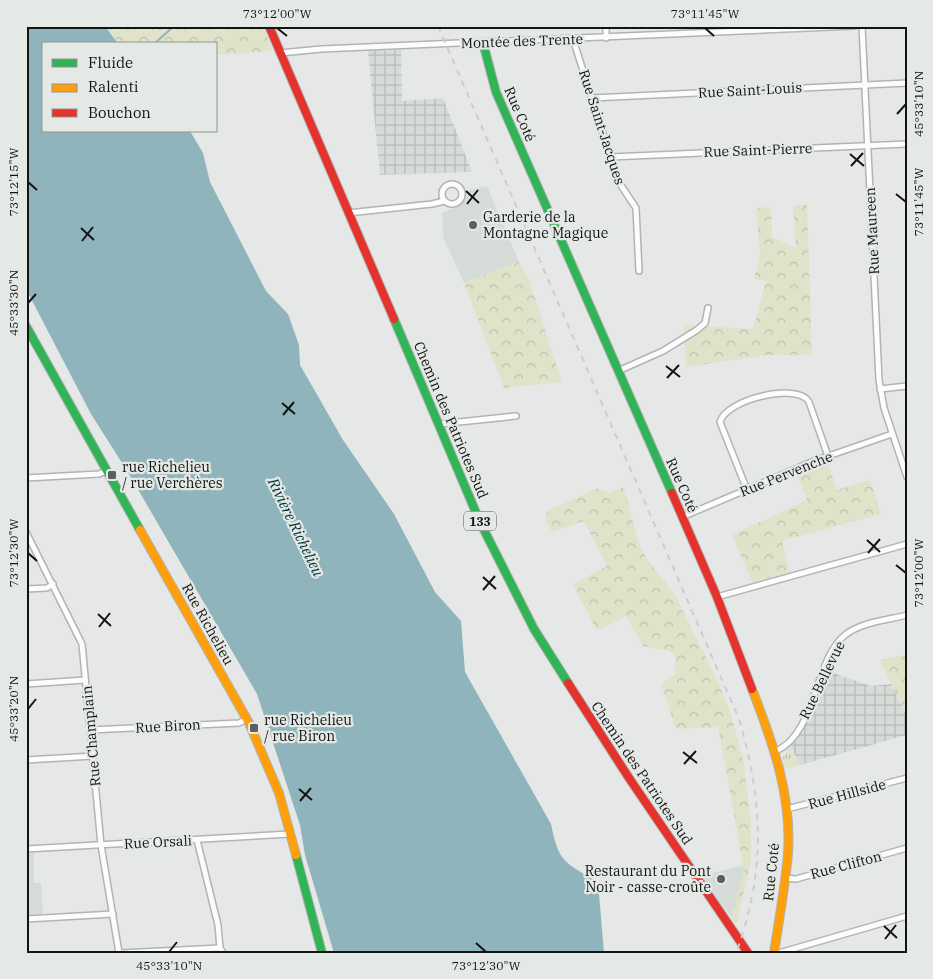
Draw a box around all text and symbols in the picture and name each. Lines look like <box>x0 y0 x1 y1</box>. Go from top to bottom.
text: 73°12'00"W <box>243 6 312 21</box>
text: 73°11'45"W <box>671 6 740 21</box>
street label: Montée des Trente <box>461 30 583 52</box>
legend <box>42 42 218 132</box>
text: Fluide <box>88 53 133 72</box>
street label: Rue Saint-Jacques <box>575 67 629 187</box>
text: 45°33'10"N <box>911 71 926 137</box>
text: Ralenti <box>88 77 139 96</box>
street label: Rue Saint-Louis <box>697 78 803 102</box>
street label: Rue Coté <box>500 84 540 144</box>
text: Bouchon <box>88 103 151 122</box>
street label: Rue Saint-Pierre <box>703 139 813 161</box>
text: 73°12'15"W <box>6 147 21 216</box>
text: 73°11'45"W <box>911 167 926 236</box>
street label: Rue Maureen <box>861 187 883 275</box>
place label: Garderie de la Montagne Magique <box>483 208 608 242</box>
marker: Garderie de la Montagne Magique <box>467 219 479 231</box>
text: 45°33'30"N <box>6 270 21 336</box>
street label: Chemin des Patriotes Sud <box>410 339 492 502</box>
street label: Rue Pervenche <box>737 447 835 501</box>
street label: Rue Coté <box>662 455 702 515</box>
place label: rue Richelieu / rue Verchères <box>122 458 223 492</box>
marker: rue Richelieu / rue Verchères <box>106 469 118 481</box>
water label: Rivière Richelieu <box>264 474 328 580</box>
road number: 133 <box>464 512 496 530</box>
text: 73°12'30"W <box>6 518 21 587</box>
text: 73°12'00"W <box>911 538 926 607</box>
street label: Rue Richelieu <box>178 580 238 668</box>
street label: Rue Bellevue <box>795 638 849 722</box>
text: 45°33'20"N <box>6 676 21 742</box>
street label: Rue Champlain <box>78 685 104 787</box>
street label: Chemin des Patriotes Sud <box>587 698 697 848</box>
place label: rue Richelieu / rue Biron <box>264 711 352 745</box>
street label: Rue Biron <box>135 715 201 737</box>
marker: rue Richelieu / rue Biron <box>248 722 260 734</box>
street label: Rue Hillside <box>806 775 888 813</box>
street label: Rue Orsali <box>124 831 192 853</box>
street label: Rue Coté <box>759 842 783 902</box>
street label: Rue Clifton <box>808 847 884 883</box>
place label: Restaurant du Pont Noir - casse-croûte <box>585 862 711 896</box>
marker: Restaurant du Pont Noir - casse-croûte <box>715 873 727 885</box>
text: 45°33'10"N <box>136 958 202 973</box>
text: 73°12'30"W <box>452 958 521 973</box>

